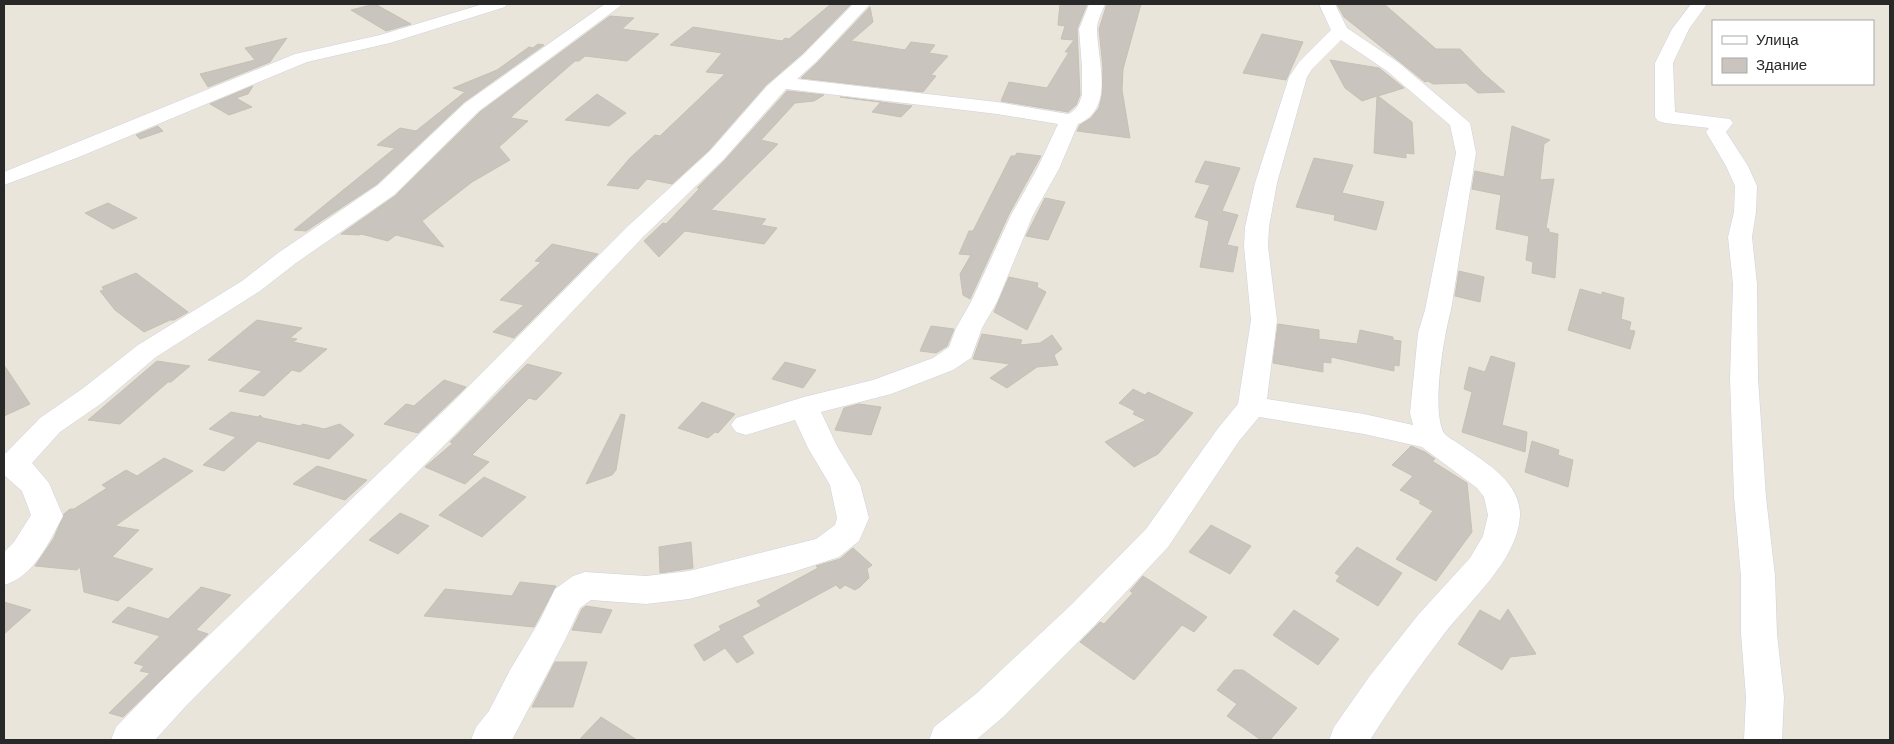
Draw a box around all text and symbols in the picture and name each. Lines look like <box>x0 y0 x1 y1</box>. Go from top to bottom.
legend <box>1712 20 1874 85</box>
text: Улица <box>1756 31 1799 48</box>
text: Здание <box>1756 56 1807 73</box>

